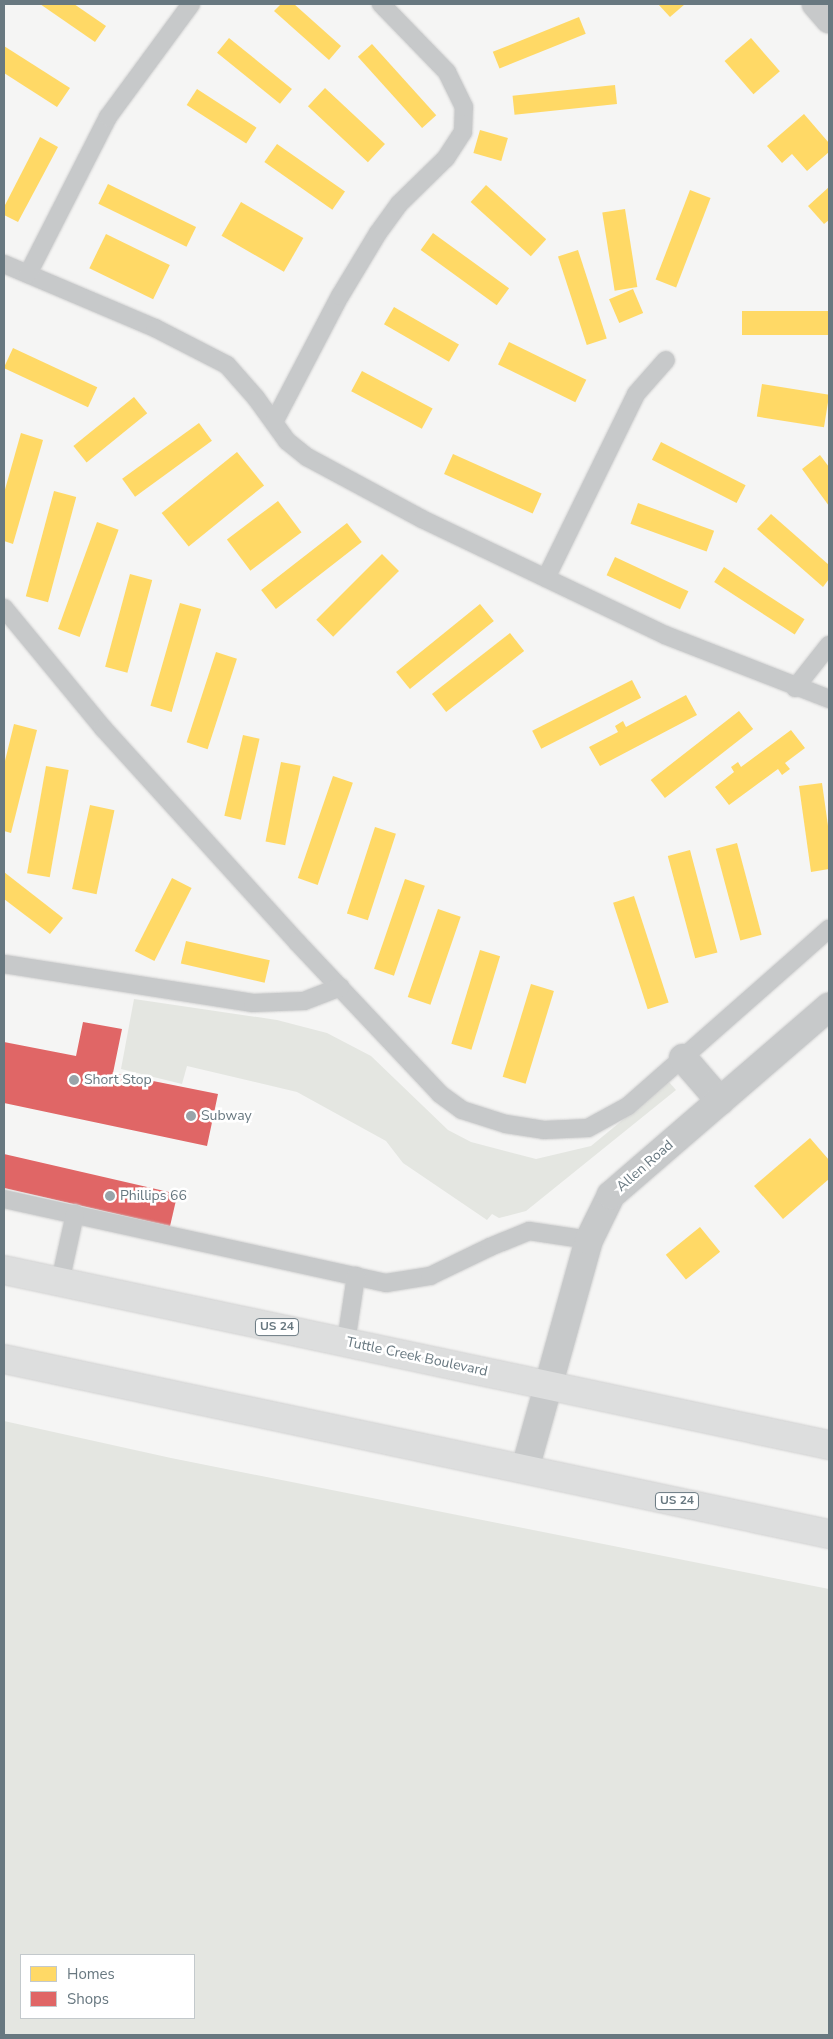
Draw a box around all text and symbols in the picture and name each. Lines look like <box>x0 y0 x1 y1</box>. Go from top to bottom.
place label: Short Stop <box>84 1072 152 1088</box>
marker: Short Stop <box>68 1074 80 1086</box>
place label: Subway <box>201 1108 252 1124</box>
marker: Subway <box>185 1110 197 1122</box>
street label: Allen Road <box>613 1137 677 1195</box>
place label: Phillips 66 <box>120 1188 187 1204</box>
marker: Phillips 66 <box>104 1190 116 1202</box>
road number: US 24 <box>254 1318 300 1336</box>
street label: Tuttle Creek Boulevard <box>345 1334 489 1380</box>
road number: US 24 <box>654 1492 700 1510</box>
legend <box>20 1954 195 2019</box>
text: Homes <box>67 1964 115 1984</box>
text: Shops <box>67 1989 109 2009</box>

